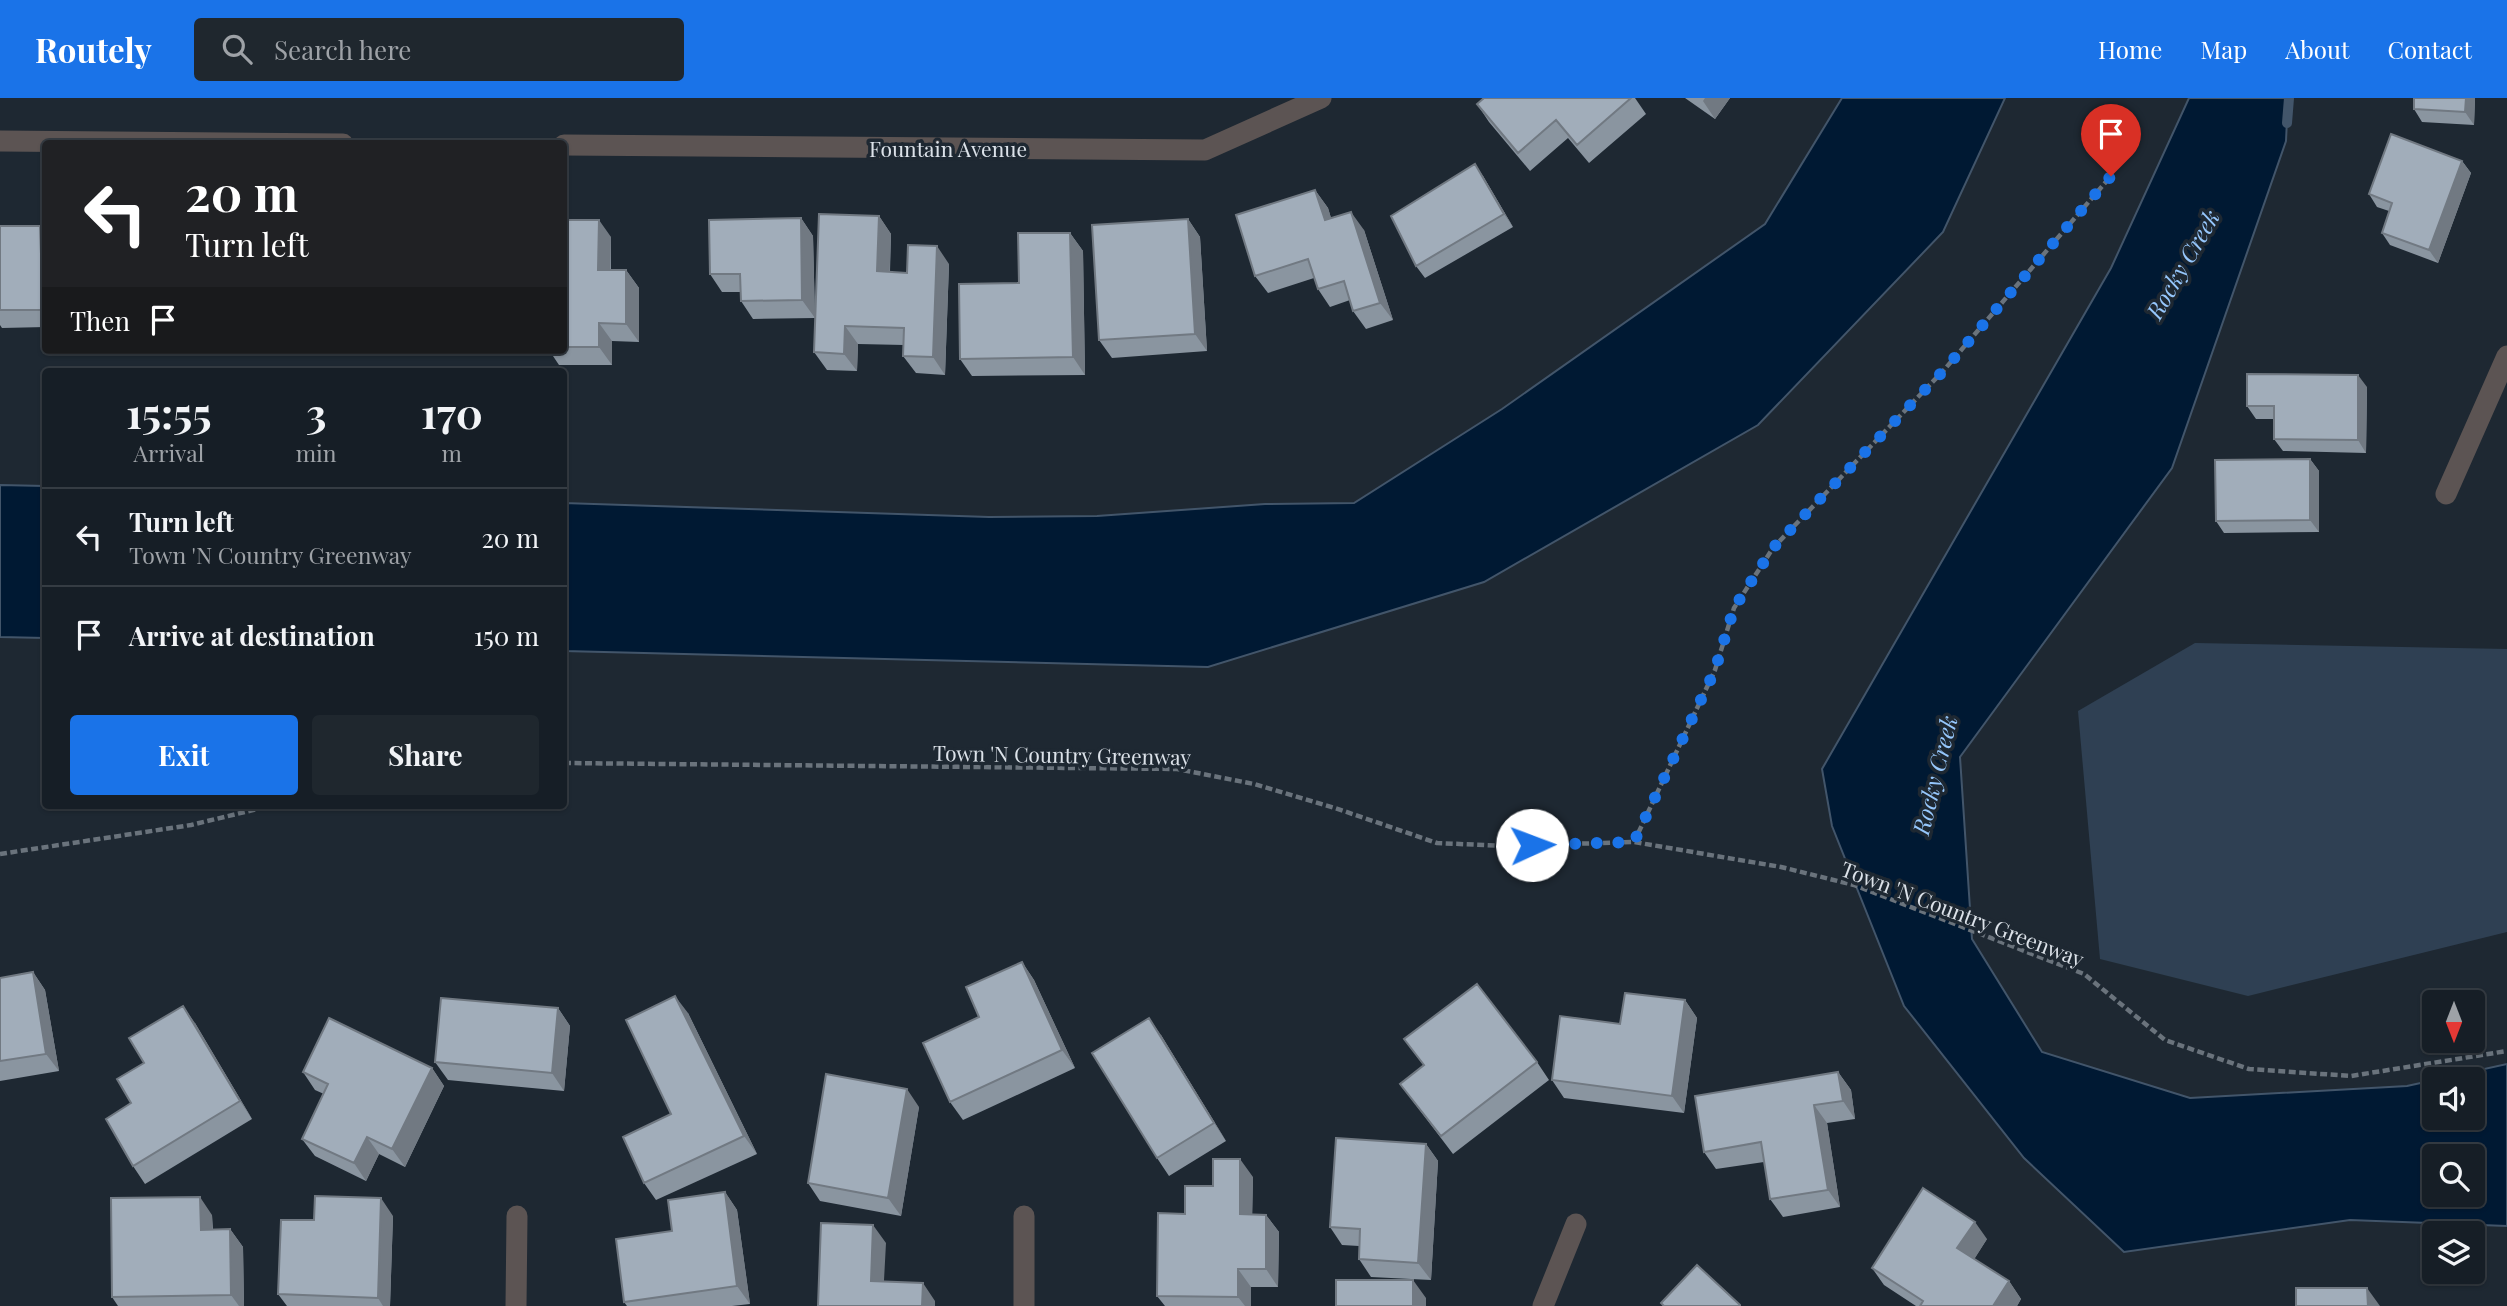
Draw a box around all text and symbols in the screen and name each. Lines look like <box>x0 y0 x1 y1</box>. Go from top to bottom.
search box <box>194 18 684 81</box>
text: Routely <box>35 27 152 71</box>
icon: search <box>218 30 256 68</box>
text: Search here <box>274 32 411 67</box>
text: Home <box>2098 33 2162 65</box>
text: Map <box>2200 33 2247 65</box>
text: About <box>2285 33 2349 65</box>
text: Contact <box>2387 33 2472 65</box>
pin <box>2081 104 2141 176</box>
icon: arrive <box>2092 115 2130 153</box>
street label: Fountain Avenue <box>869 134 1027 162</box>
text: 20 m <box>185 159 298 224</box>
icon: left <box>70 168 161 259</box>
water label: Rocky Creek <box>2138 204 2226 325</box>
text: Turn left <box>185 222 309 265</box>
icon: arrive <box>144 301 182 339</box>
text: Then <box>70 303 130 338</box>
text: 15:55 <box>126 384 212 440</box>
text: 3 <box>306 384 326 440</box>
text: 170 <box>421 384 483 440</box>
text: Arrival <box>133 437 204 468</box>
text: min <box>296 437 337 468</box>
text: m <box>442 437 462 468</box>
text: Turn left <box>129 504 234 539</box>
icon: left <box>70 518 108 556</box>
text: 20 m <box>481 520 539 555</box>
text: Town 'N Country Greenway <box>129 539 412 570</box>
icon: arrive <box>70 616 108 654</box>
text: Arrive at destination <box>129 618 375 653</box>
text: 150 m <box>474 618 539 653</box>
water label: Rocky Creek <box>1904 712 1964 839</box>
button: Exit <box>70 715 298 795</box>
button: Share <box>312 715 539 795</box>
street label: Town 'N Country Greenway <box>933 738 1192 770</box>
position arrow <box>1495 808 1569 882</box>
street label: Town 'N Country Greenway <box>1837 854 2089 972</box>
north arrow <box>2422 990 2485 1054</box>
map controls <box>2422 990 2485 1284</box>
button: sound <box>2422 1067 2485 1130</box>
button: search <box>2422 1144 2485 1207</box>
button: layers <box>2422 1221 2485 1284</box>

